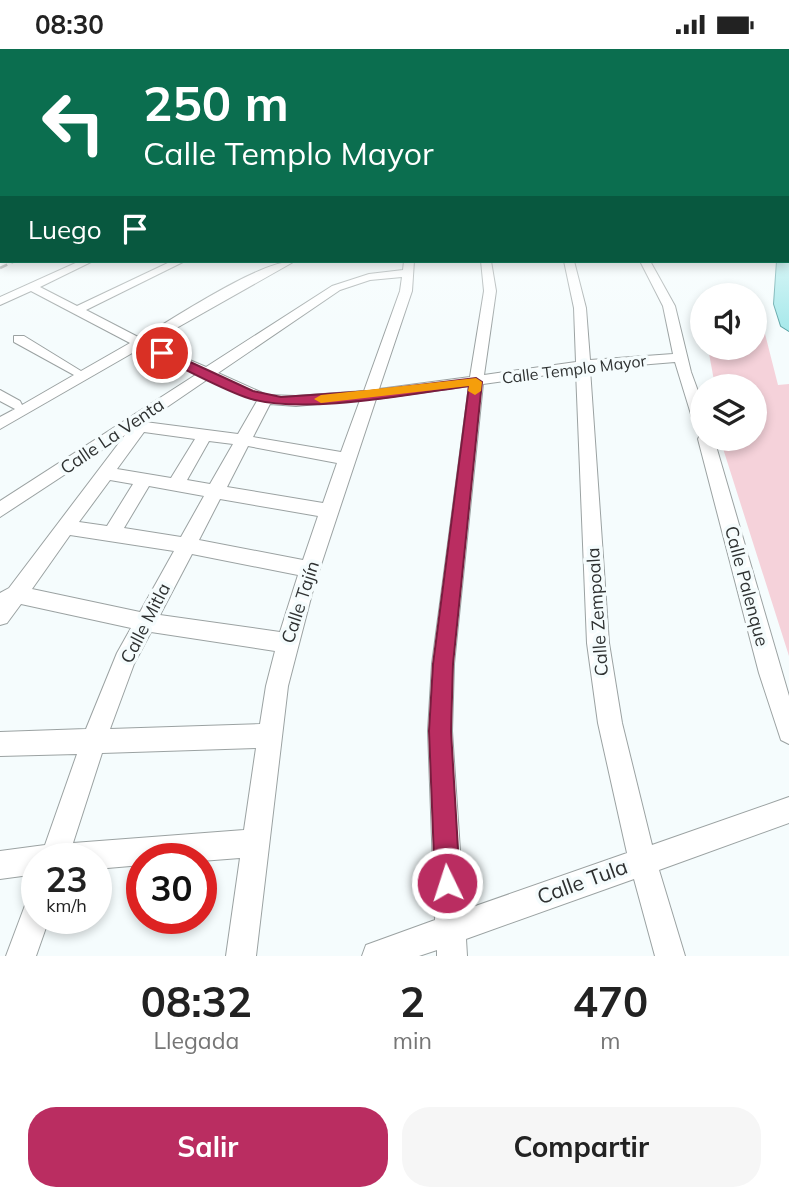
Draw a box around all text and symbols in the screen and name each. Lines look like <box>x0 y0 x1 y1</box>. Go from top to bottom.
text: 08:30 <box>35 8 104 41</box>
text: 250 m <box>143 72 289 133</box>
icon: left <box>28 77 119 168</box>
text: Calle Templo Mayor <box>143 133 434 173</box>
icon: arrive <box>116 210 154 248</box>
text: Luego <box>28 213 102 246</box>
map controls <box>690 283 767 451</box>
button: sound <box>690 283 767 360</box>
pin <box>132 323 192 383</box>
icon: arrive <box>143 334 181 372</box>
street label: Calle Templo Mayor <box>501 350 647 388</box>
button: layers <box>690 374 767 451</box>
street label: Calle La Venta <box>56 393 168 479</box>
street label: Calle Palenque <box>720 523 774 649</box>
street label: Calle Zempoala <box>581 547 613 677</box>
street label: Calle Tajín <box>276 558 324 646</box>
street label: Calle Mitla <box>115 579 175 667</box>
speed limit sign: 30 <box>126 843 217 934</box>
position arrow <box>410 846 484 920</box>
street label: Calle Tula <box>533 853 631 909</box>
text: 23 <box>45 857 88 901</box>
text: km/h <box>46 894 87 917</box>
text: 08:32 <box>141 975 252 1028</box>
text: 2 <box>400 975 425 1028</box>
text: 470 <box>573 975 648 1028</box>
text: Llegada <box>153 1026 239 1055</box>
text: min <box>393 1026 432 1055</box>
text: m <box>600 1026 621 1055</box>
button: Salir <box>28 1107 388 1187</box>
button: Compartir <box>402 1107 761 1187</box>

